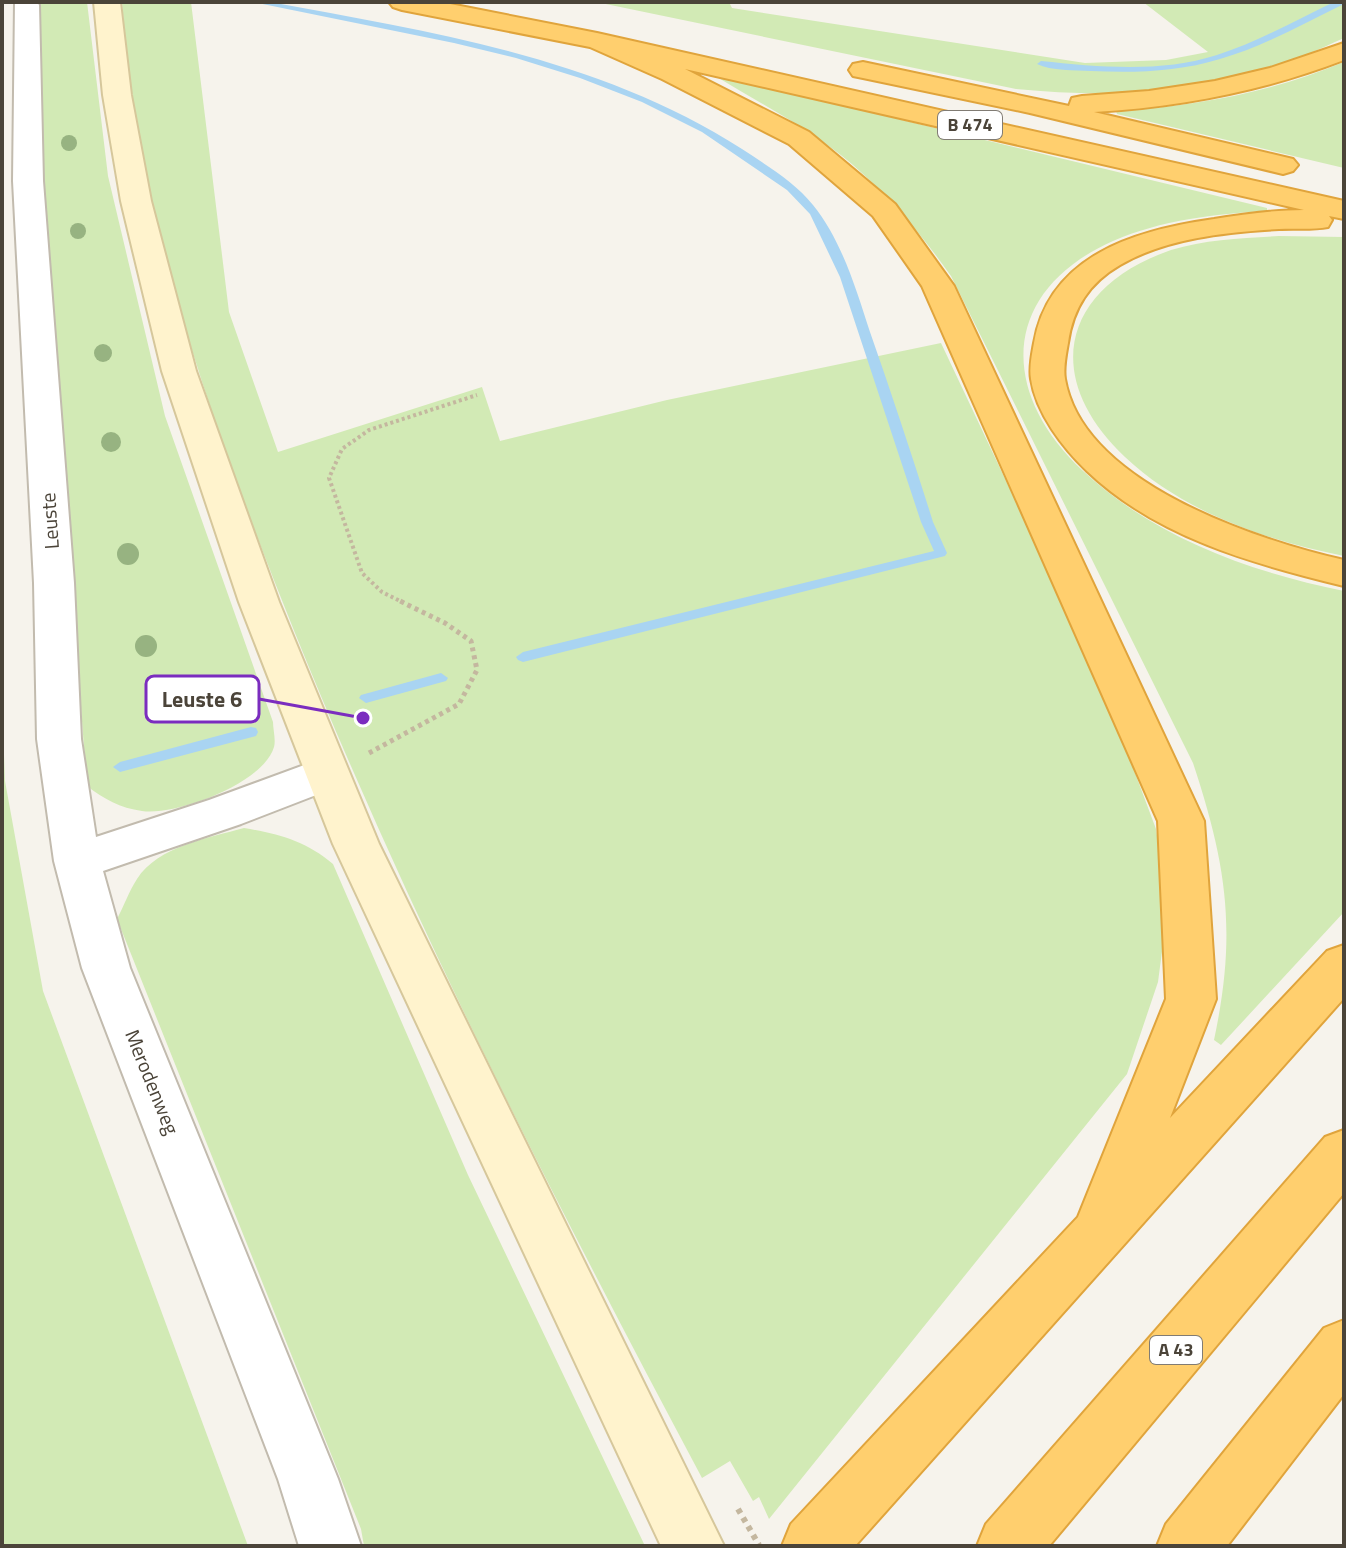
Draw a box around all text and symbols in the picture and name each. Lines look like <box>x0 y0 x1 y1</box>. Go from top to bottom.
road number: B 474 <box>938 111 1002 139</box>
street label: Leuste <box>32 492 67 550</box>
callout: Leuste 6 <box>146 676 259 722</box>
text: Leuste 6 <box>162 682 242 716</box>
street label: Merodenweg <box>117 1025 188 1139</box>
road number: A 43 <box>1150 1336 1202 1364</box>

